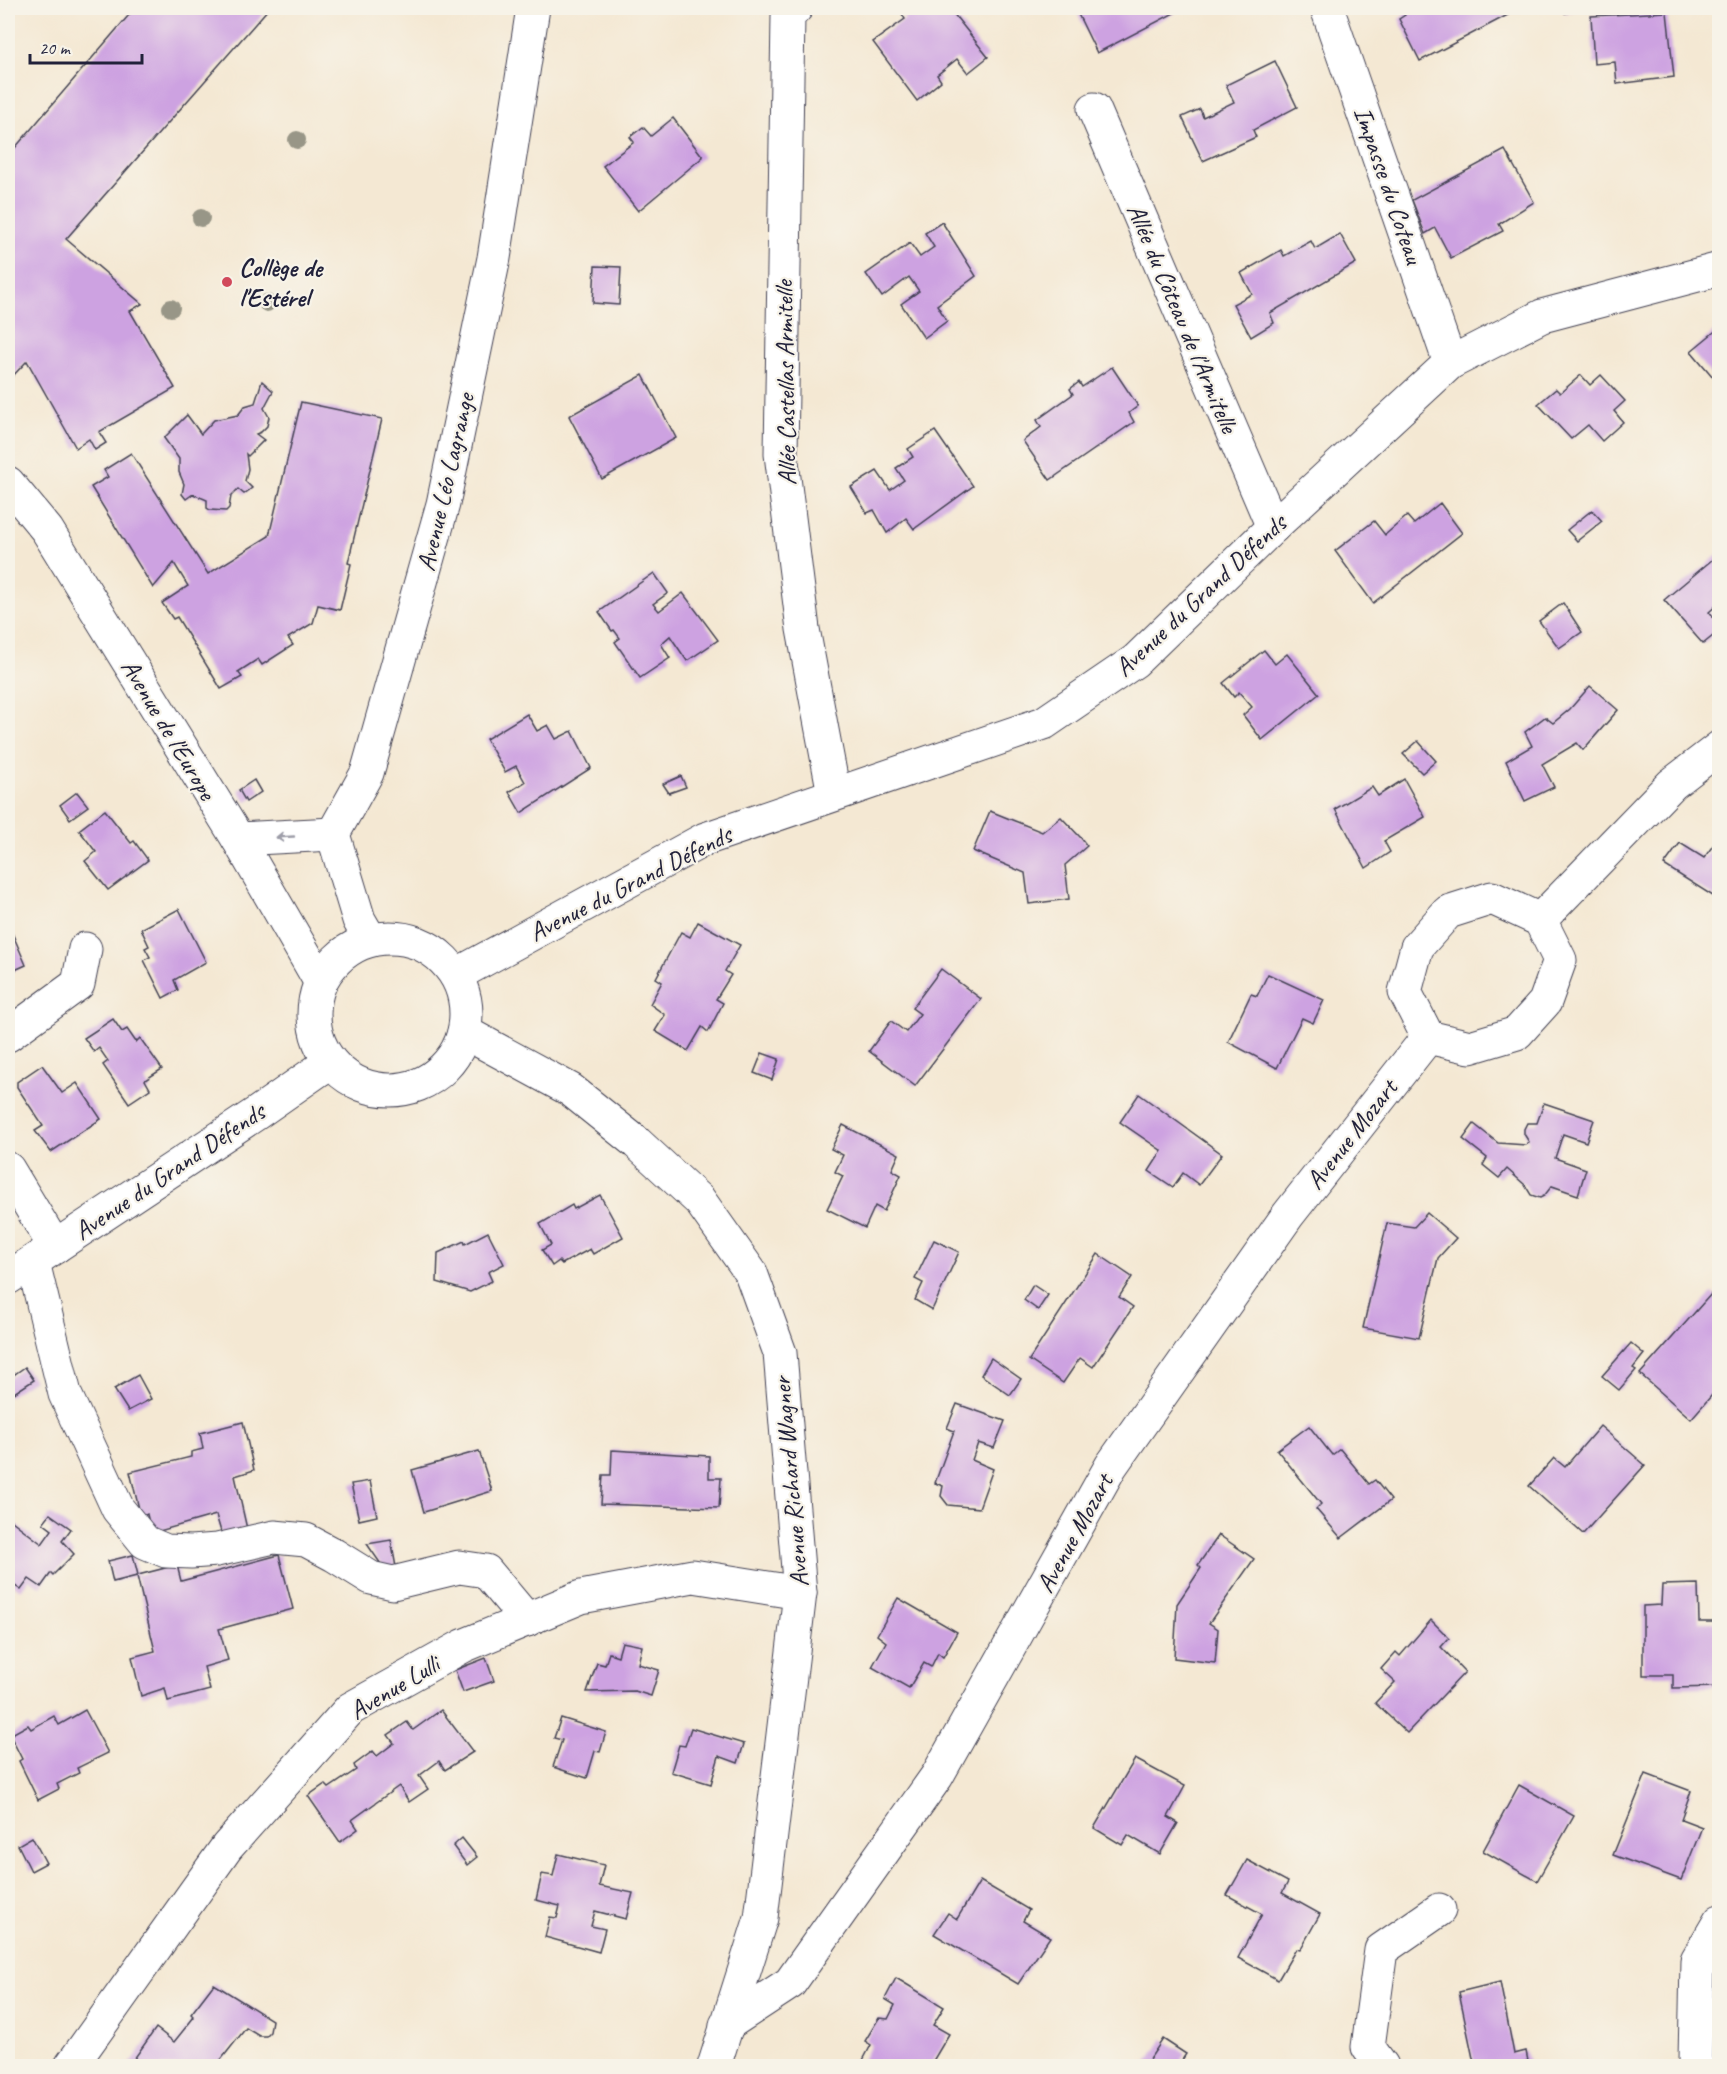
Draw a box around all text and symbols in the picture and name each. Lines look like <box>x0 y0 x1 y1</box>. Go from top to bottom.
scale bar <box>30 27 142 65</box>
text: 20 m <box>39 37 72 59</box>
street label: Impasse du Coteau <box>1346 102 1431 269</box>
street label: Allée du Côteau de l'Armitelle <box>1119 199 1246 439</box>
place label: Collège de l'Estérel <box>239 251 324 314</box>
marker: Collège de l'Estérel <box>220 275 234 289</box>
street label: Allée Castellas Armitelle <box>767 278 804 486</box>
street label: Avenue Léo Lagrange <box>409 388 483 574</box>
street label: Avenue du Grand Défends <box>1108 506 1295 684</box>
street label: Avenue de l'Europe <box>114 653 224 807</box>
street label: Avenue du Grand Défends <box>523 817 739 949</box>
one-way arrow <box>276 831 296 842</box>
street label: Avenue Mozart <box>1298 1071 1406 1196</box>
street label: Avenue du Grand Défends <box>68 1094 273 1247</box>
street label: Avenue Richard Wagner <box>765 1373 816 1589</box>
street label: Avenue Mozart <box>1028 1466 1122 1598</box>
street label: Avenue Lulli <box>343 1646 448 1727</box>

